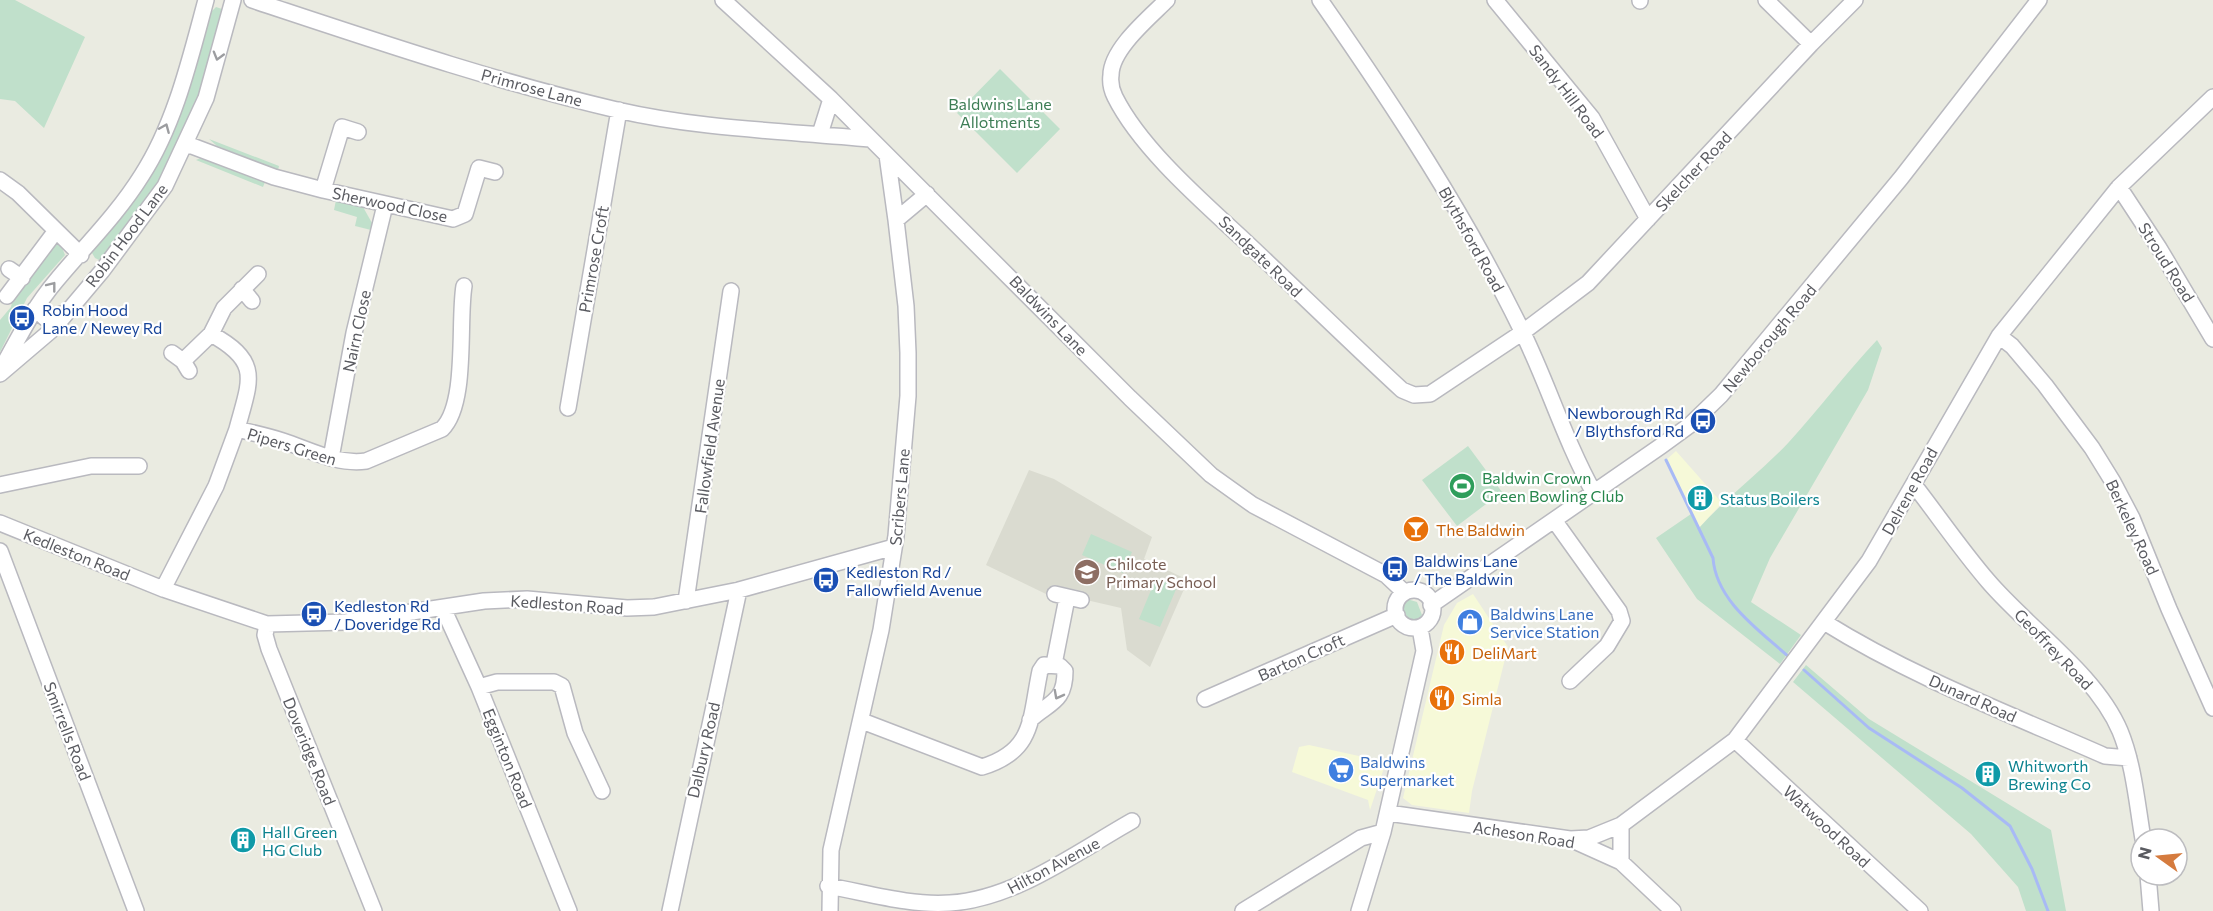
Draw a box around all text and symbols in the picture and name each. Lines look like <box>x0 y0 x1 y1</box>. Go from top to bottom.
street label: Sandy Hill Road <box>1526 40 1608 142</box>
one-way arrow <box>213 51 225 61</box>
street label: Primrose Lane <box>479 64 585 110</box>
park label: Baldwins Lane Allotments <box>948 94 1052 131</box>
one-way arrow <box>158 124 170 135</box>
street label: Skelcher Road <box>1651 127 1735 215</box>
street label: Robin Hood Lane <box>81 180 171 290</box>
street label: Sherwood Close <box>331 182 449 226</box>
street label: Blythsford Road <box>1435 183 1509 295</box>
street label: Primrose Croft <box>574 204 612 314</box>
street label: Sandgate Road <box>1215 212 1307 300</box>
street label: Stroud Road <box>2135 219 2199 305</box>
street label: Baldwins Lane <box>1006 271 1092 359</box>
street label: Newborough Road <box>1718 280 1820 396</box>
one-way arrow <box>45 282 56 293</box>
street label: Nairn Close <box>338 288 374 374</box>
place label: Robin Hood Lane / Newey Rd <box>42 300 162 337</box>
bus stop icon: Robin Hood Lane / Newey Rd <box>7 303 37 333</box>
street label: Fallowfield Avenue <box>690 377 728 515</box>
place label: Newborough Rd / Blythsford Rd <box>1567 403 1684 440</box>
bus stop icon: Newborough Rd / Blythsford Rd <box>1688 406 1718 436</box>
street label: Pipers Green <box>245 423 339 469</box>
street label: Delrene Road <box>1877 444 1941 538</box>
street label: Scribers Lane <box>885 448 913 546</box>
place label: Baldwin Crown Green Bowling Club <box>1482 468 1624 505</box>
sports icon: Baldwin Crown Green Bowling Club <box>1447 471 1477 501</box>
street label: Berkeley Road <box>2103 476 2163 578</box>
building icon: Status Boilers <box>1685 483 1715 513</box>
place label: Status Boilers <box>1720 489 1820 508</box>
bar icon: The Baldwin <box>1401 514 1431 544</box>
place label: The Baldwin <box>1436 520 1525 539</box>
street label: Kedleston Road <box>21 524 133 584</box>
place label: Baldwins Lane / The Baldwin <box>1414 551 1518 588</box>
place label: Chilcote Primary School <box>1106 554 1216 591</box>
bus stop icon: Baldwins Lane / The Baldwin <box>1380 554 1410 584</box>
school or university icon: Chilcote Primary School <box>1072 557 1102 587</box>
place label: Kedleston Rd / Fallowfield Avenue <box>846 562 982 599</box>
bus stop icon: Kedleston Rd / Fallowfield Avenue <box>811 565 841 595</box>
street label: Kedleston Road <box>510 591 624 617</box>
place label: Kedleston Rd / Doveridge Rd <box>334 596 441 633</box>
bus stop icon: Kedleston Rd / Doveridge Rd <box>299 599 329 629</box>
place label: Baldwins Lane Service Station <box>1490 604 1600 641</box>
street label: Geoffrey Road <box>2011 605 2097 693</box>
shop icon: Baldwins Lane Service Station <box>1455 607 1485 637</box>
street label: Barton Croft <box>1255 629 1348 685</box>
restaurant icon: DeliMart <box>1437 637 1467 667</box>
place label: DeliMart <box>1472 643 1537 662</box>
street label: Dunard Road <box>1926 670 2020 726</box>
street label: Smirrells Road <box>40 679 96 783</box>
restaurant icon: Simla <box>1427 683 1457 713</box>
one-way arrow <box>1054 689 1066 700</box>
place label: Simla <box>1462 689 1502 708</box>
street label: Doveridge Road <box>280 694 340 808</box>
street label: Dalbury Road <box>683 700 723 800</box>
street label: Egginton Road <box>479 705 537 811</box>
place label: Baldwins Supermarket <box>1360 752 1455 789</box>
supermarket icon: Baldwins Supermarket <box>1326 755 1356 785</box>
place label: Whitworth Brewing Co <box>2008 756 2091 793</box>
building icon: Whitworth Brewing Co <box>1973 759 2003 789</box>
street label: Watwood Road <box>1780 781 1874 871</box>
street label: Acheson Road <box>1472 817 1576 851</box>
place label: Hall Green HG Club <box>262 822 337 859</box>
building icon: Hall Green HG Club <box>228 825 258 855</box>
north arrow <box>2129 827 2189 887</box>
street label: Hilton Avenue <box>1004 833 1102 897</box>
text: N <box>2133 845 2155 861</box>

